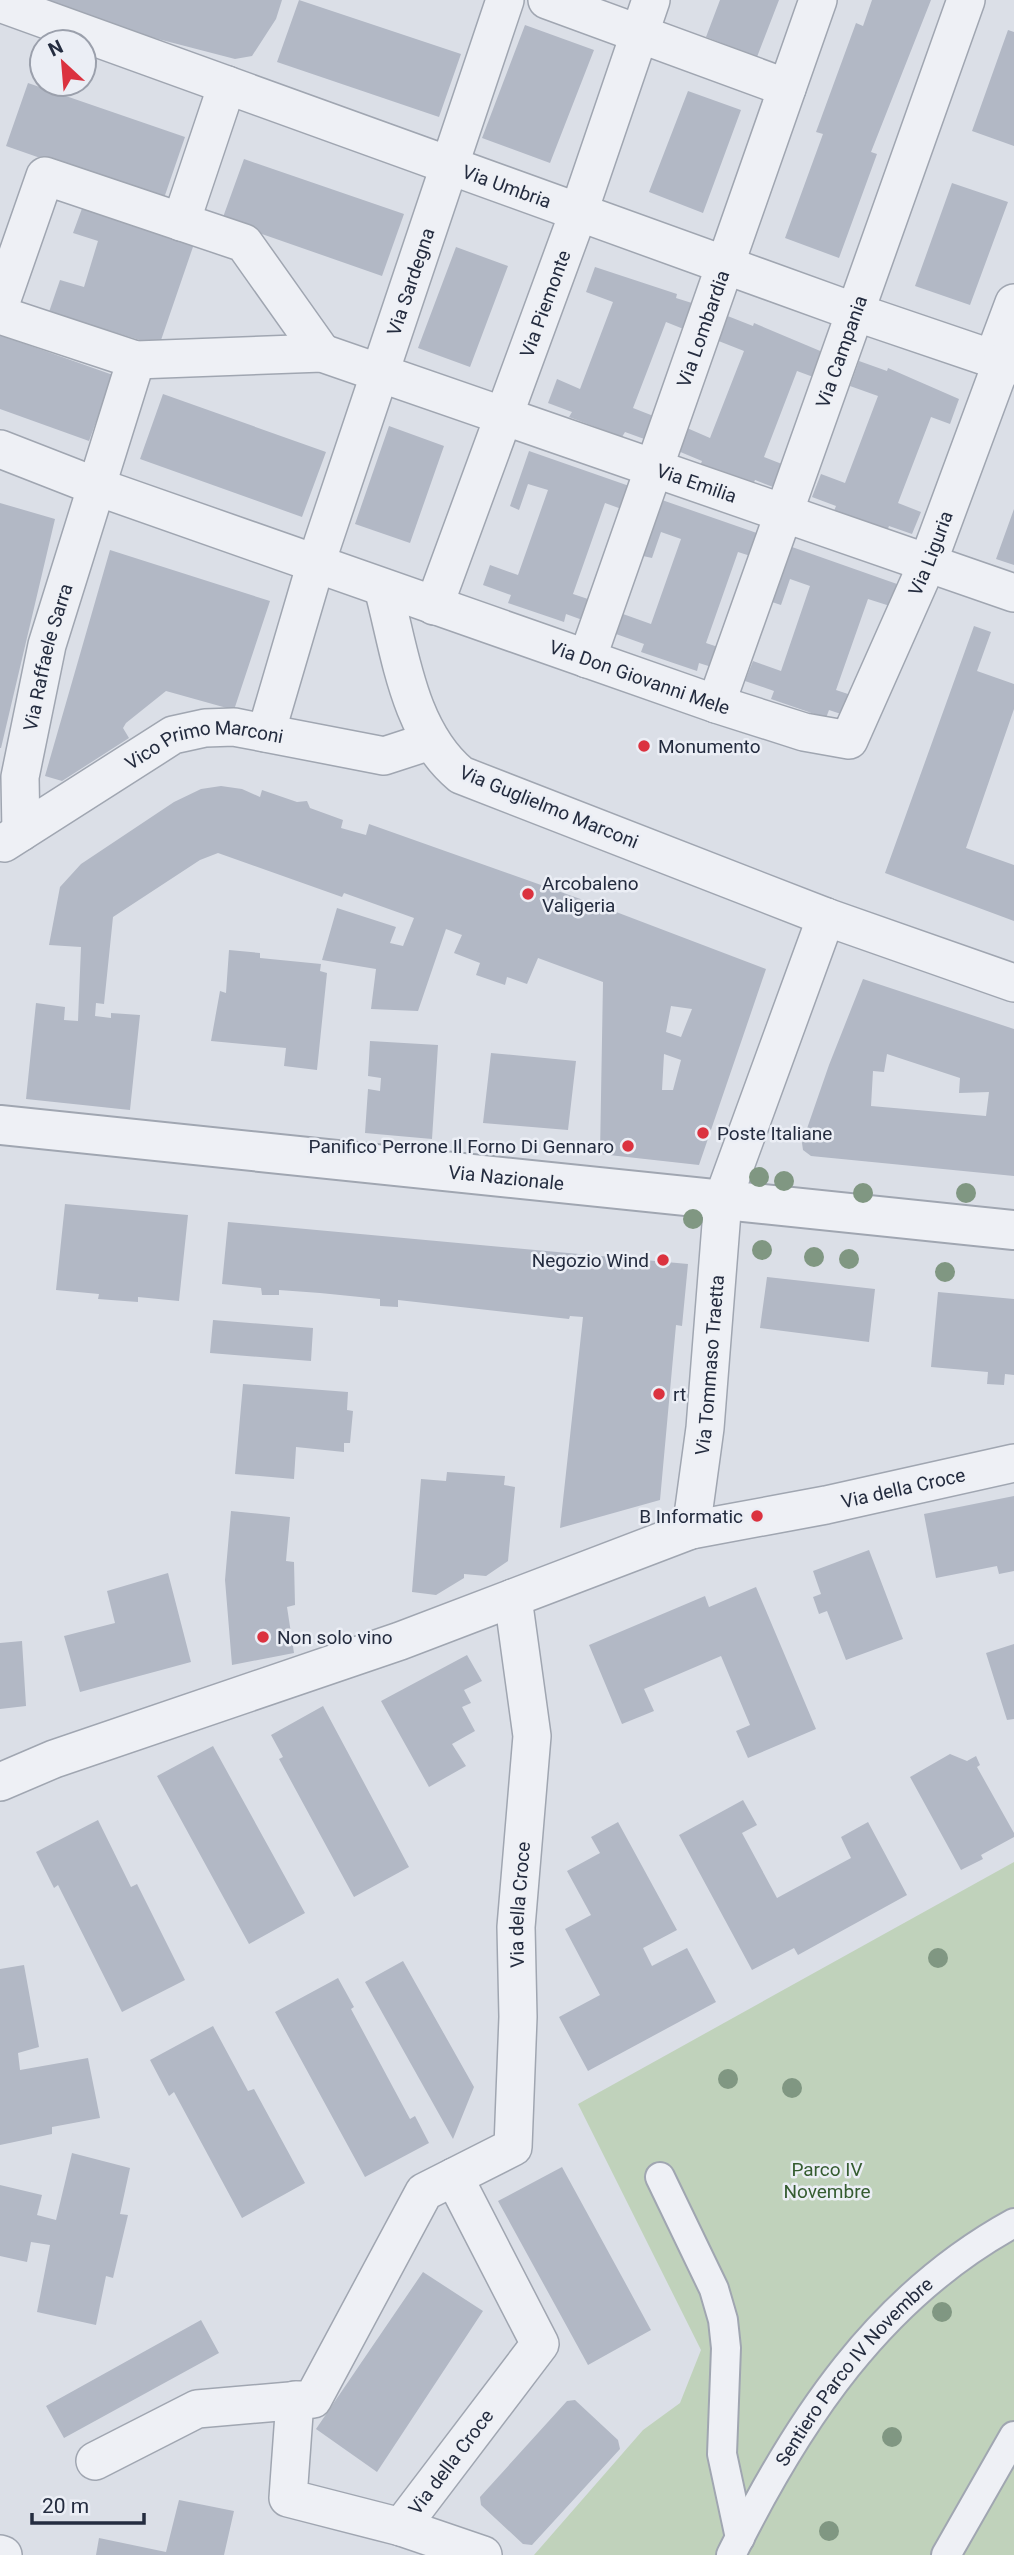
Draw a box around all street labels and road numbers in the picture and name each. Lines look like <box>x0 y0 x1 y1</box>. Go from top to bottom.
street label: Via Umbria <box>459 160 555 213</box>
street label: Via Sardegna <box>382 225 439 338</box>
street label: Via Piemonte <box>515 247 575 361</box>
street label: Via Lombardia <box>672 267 734 390</box>
street label: Via Campania <box>811 292 872 411</box>
street label: Via Emilia <box>654 458 740 508</box>
street label: Via Liguria <box>903 508 957 599</box>
street label: Via Raffaele Sarra <box>18 581 77 733</box>
street label: Via Don Giovanni Mele <box>546 635 733 719</box>
street label: Vico Primo Marconi <box>121 715 285 774</box>
street label: Via Guglielmo Marconi <box>456 761 642 853</box>
street label: Via Nazionale <box>447 1160 565 1195</box>
street label: Via Tommaso Traetta <box>690 1274 729 1457</box>
street label: Via della Croce <box>839 1463 967 1513</box>
street label: Via della Croce <box>504 1841 535 1968</box>
street label: Sentiero Parco IV Novembre <box>770 2272 937 2470</box>
street label: Via della Croce <box>403 2404 498 2519</box>

